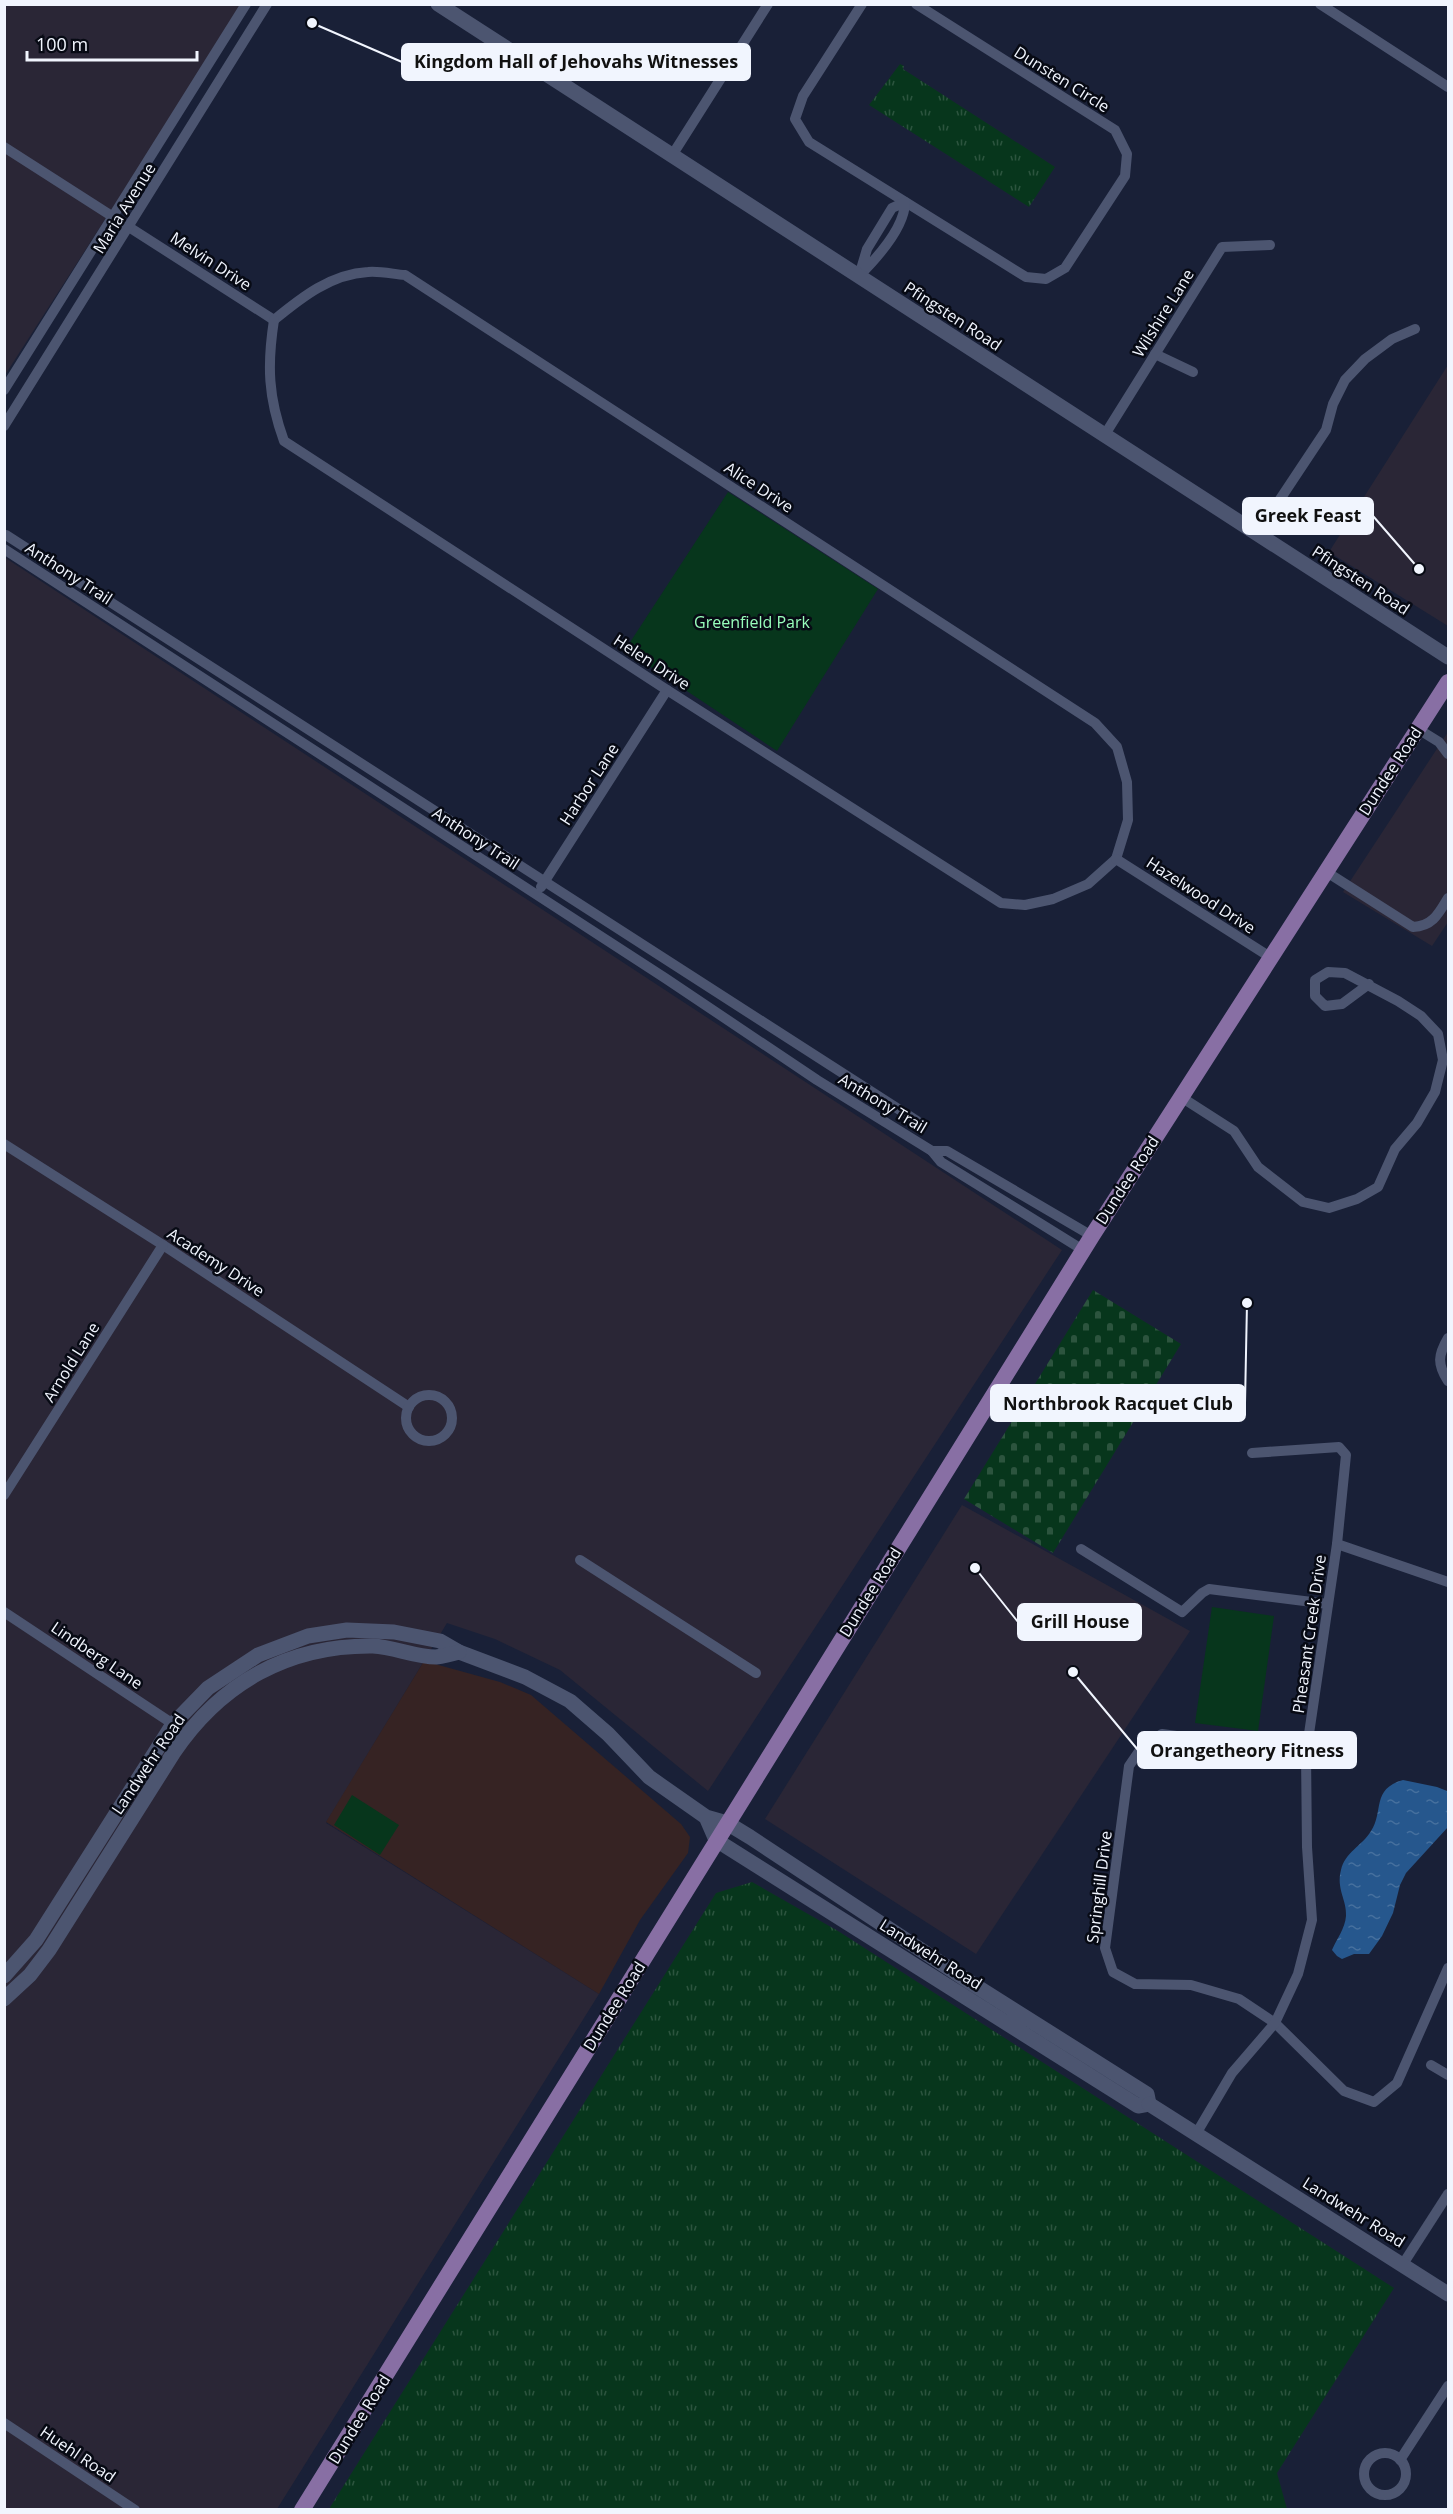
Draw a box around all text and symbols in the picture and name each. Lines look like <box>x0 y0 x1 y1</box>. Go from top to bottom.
scale bar <box>27 24 196 62</box>
text: 100 m <box>36 32 88 56</box>
street label: Dunsten Circle <box>1010 41 1114 117</box>
callout: Kingdom Hall of Jehovahs Witnesses <box>402 44 750 80</box>
text: Kingdom Hall of Jehovahs Witnesses <box>414 49 738 73</box>
street label: Maria Avenue <box>87 159 161 257</box>
street label: Melvin Drive <box>166 227 256 295</box>
street label: Wilshire Lane <box>1127 265 1199 361</box>
street label: Pfingsten Road <box>900 276 1006 356</box>
street label: Alice Drive <box>720 456 798 518</box>
callout: Greek Feast <box>1243 498 1373 534</box>
text: Greek Feast <box>1255 503 1361 527</box>
street label: Anthony Trail <box>21 537 117 609</box>
street label: Pfingsten Road <box>1308 540 1414 620</box>
park label: Greenfield Park <box>694 611 810 633</box>
street label: Helen Drive <box>610 629 694 695</box>
street label: Dundee Road <box>1353 723 1427 819</box>
street label: Harbor Lane <box>554 739 624 829</box>
street label: Anthony Trail <box>428 802 524 874</box>
street label: Hazelwood Drive <box>1142 851 1260 939</box>
street label: Anthony Trail <box>835 1068 931 1138</box>
street label: Dundee Road <box>1090 1132 1164 1228</box>
street label: Academy Drive <box>163 1222 269 1302</box>
street label: Arnold Lane <box>38 1318 104 1406</box>
callout: Northbrook Racquet Club <box>991 1385 1245 1421</box>
text: Northbrook Racquet Club <box>1003 1391 1233 1415</box>
street label: Dundee Road <box>834 1543 906 1641</box>
street label: Pheasant Creek Drive <box>1287 1553 1331 1715</box>
callout: Grill House <box>1018 1604 1141 1640</box>
text: Grill House <box>1031 1609 1129 1633</box>
street label: Lindberg Lane <box>47 1616 147 1694</box>
street label: Landwehr Road <box>106 1709 190 1819</box>
callout: Orangetheory Fitness <box>1138 1732 1356 1768</box>
text: Orangetheory Fitness <box>1150 1738 1344 1762</box>
street label: Springhill Drive <box>1081 1830 1117 1944</box>
street label: Landwehr Road <box>876 1914 986 1994</box>
street label: Dundee Road <box>578 1957 650 2055</box>
street label: Landwehr Road <box>1299 2172 1409 2252</box>
street label: Dundee Road <box>323 2370 395 2468</box>
street label: Huehl Road <box>36 2421 120 2487</box>

